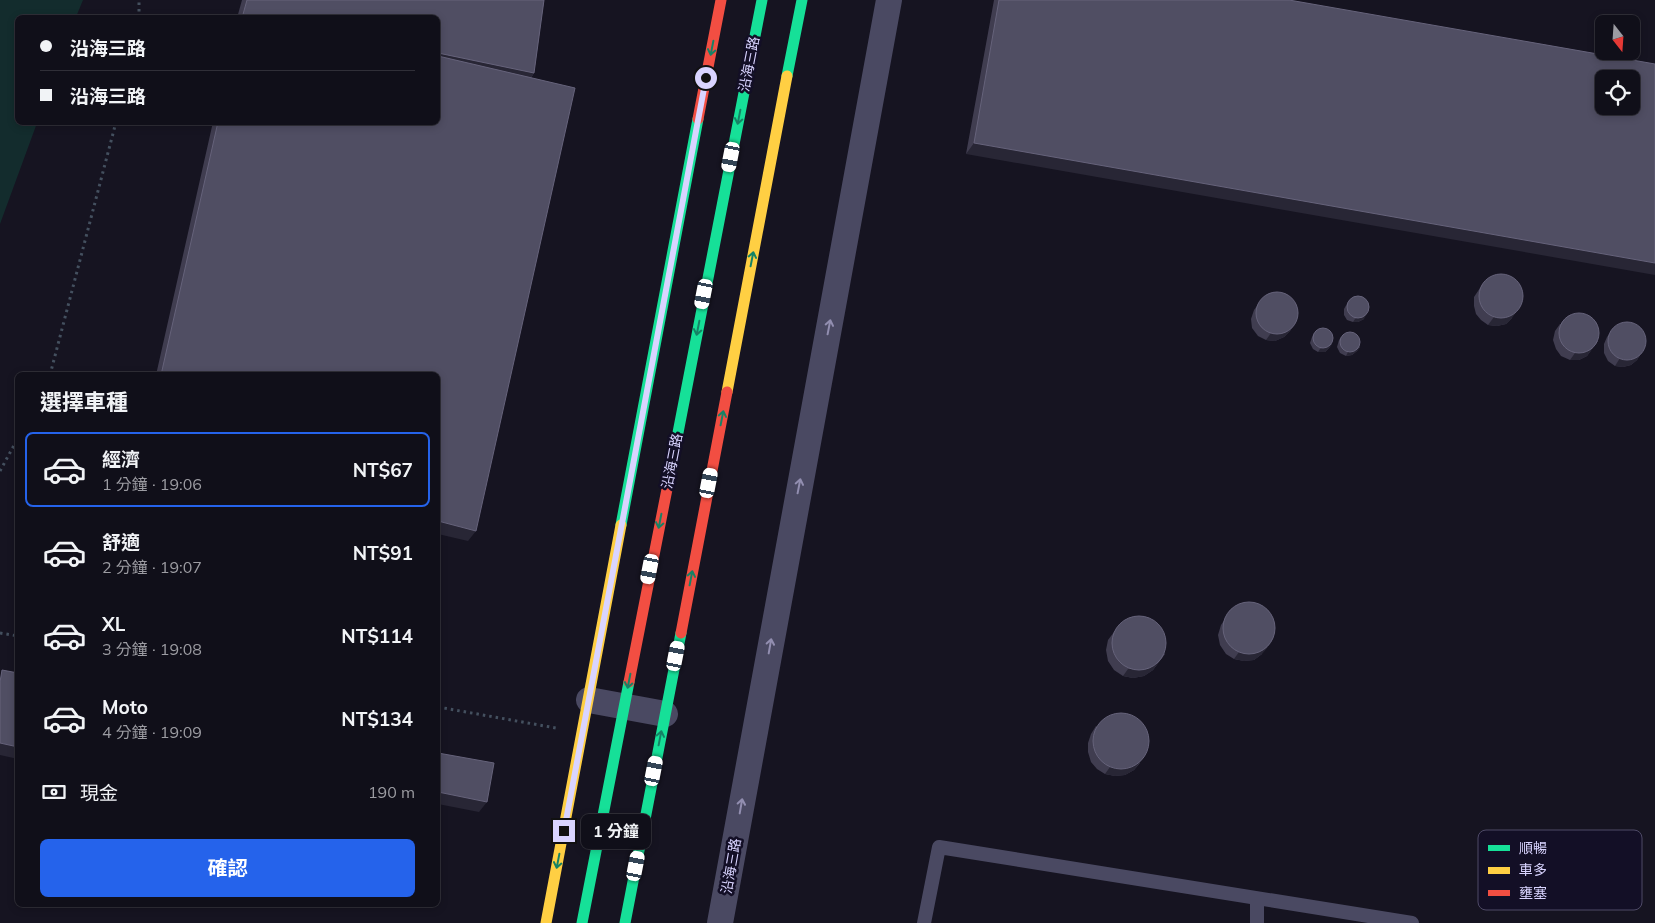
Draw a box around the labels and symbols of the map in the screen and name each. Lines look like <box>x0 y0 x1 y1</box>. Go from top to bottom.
north arrow <box>1595 15 1640 60</box>
street label: 沿海三路 <box>735 35 763 93</box>
one-way arrow <box>707 40 716 56</box>
route start <box>695 67 717 89</box>
one-way arrow <box>733 108 743 124</box>
car <box>720 141 741 173</box>
one-way arrow <box>748 251 758 267</box>
car <box>693 278 714 310</box>
one-way arrow <box>692 319 702 335</box>
one-way arrow <box>825 319 834 335</box>
one-way arrow <box>717 411 727 427</box>
street label: 沿海三路 <box>658 432 686 490</box>
car <box>698 467 719 499</box>
one-way arrow <box>795 479 805 495</box>
one-way arrow <box>655 513 664 529</box>
car <box>639 553 660 585</box>
one-way arrow <box>687 570 696 586</box>
one-way arrow <box>766 639 776 655</box>
car <box>665 640 686 672</box>
one-way arrow <box>623 672 633 688</box>
one-way arrow <box>656 730 666 746</box>
car <box>643 755 664 787</box>
one-way arrow <box>737 799 747 815</box>
callout: 1 分鐘 <box>582 814 652 848</box>
route end <box>553 820 575 842</box>
legend <box>1478 830 1642 910</box>
street label: 沿海三路 <box>717 837 745 895</box>
text: 順暢 <box>1519 839 1547 857</box>
car <box>625 850 646 882</box>
one-way arrow <box>553 853 563 869</box>
text: 車多 <box>1519 861 1547 879</box>
text: 壅塞 <box>1519 884 1547 902</box>

